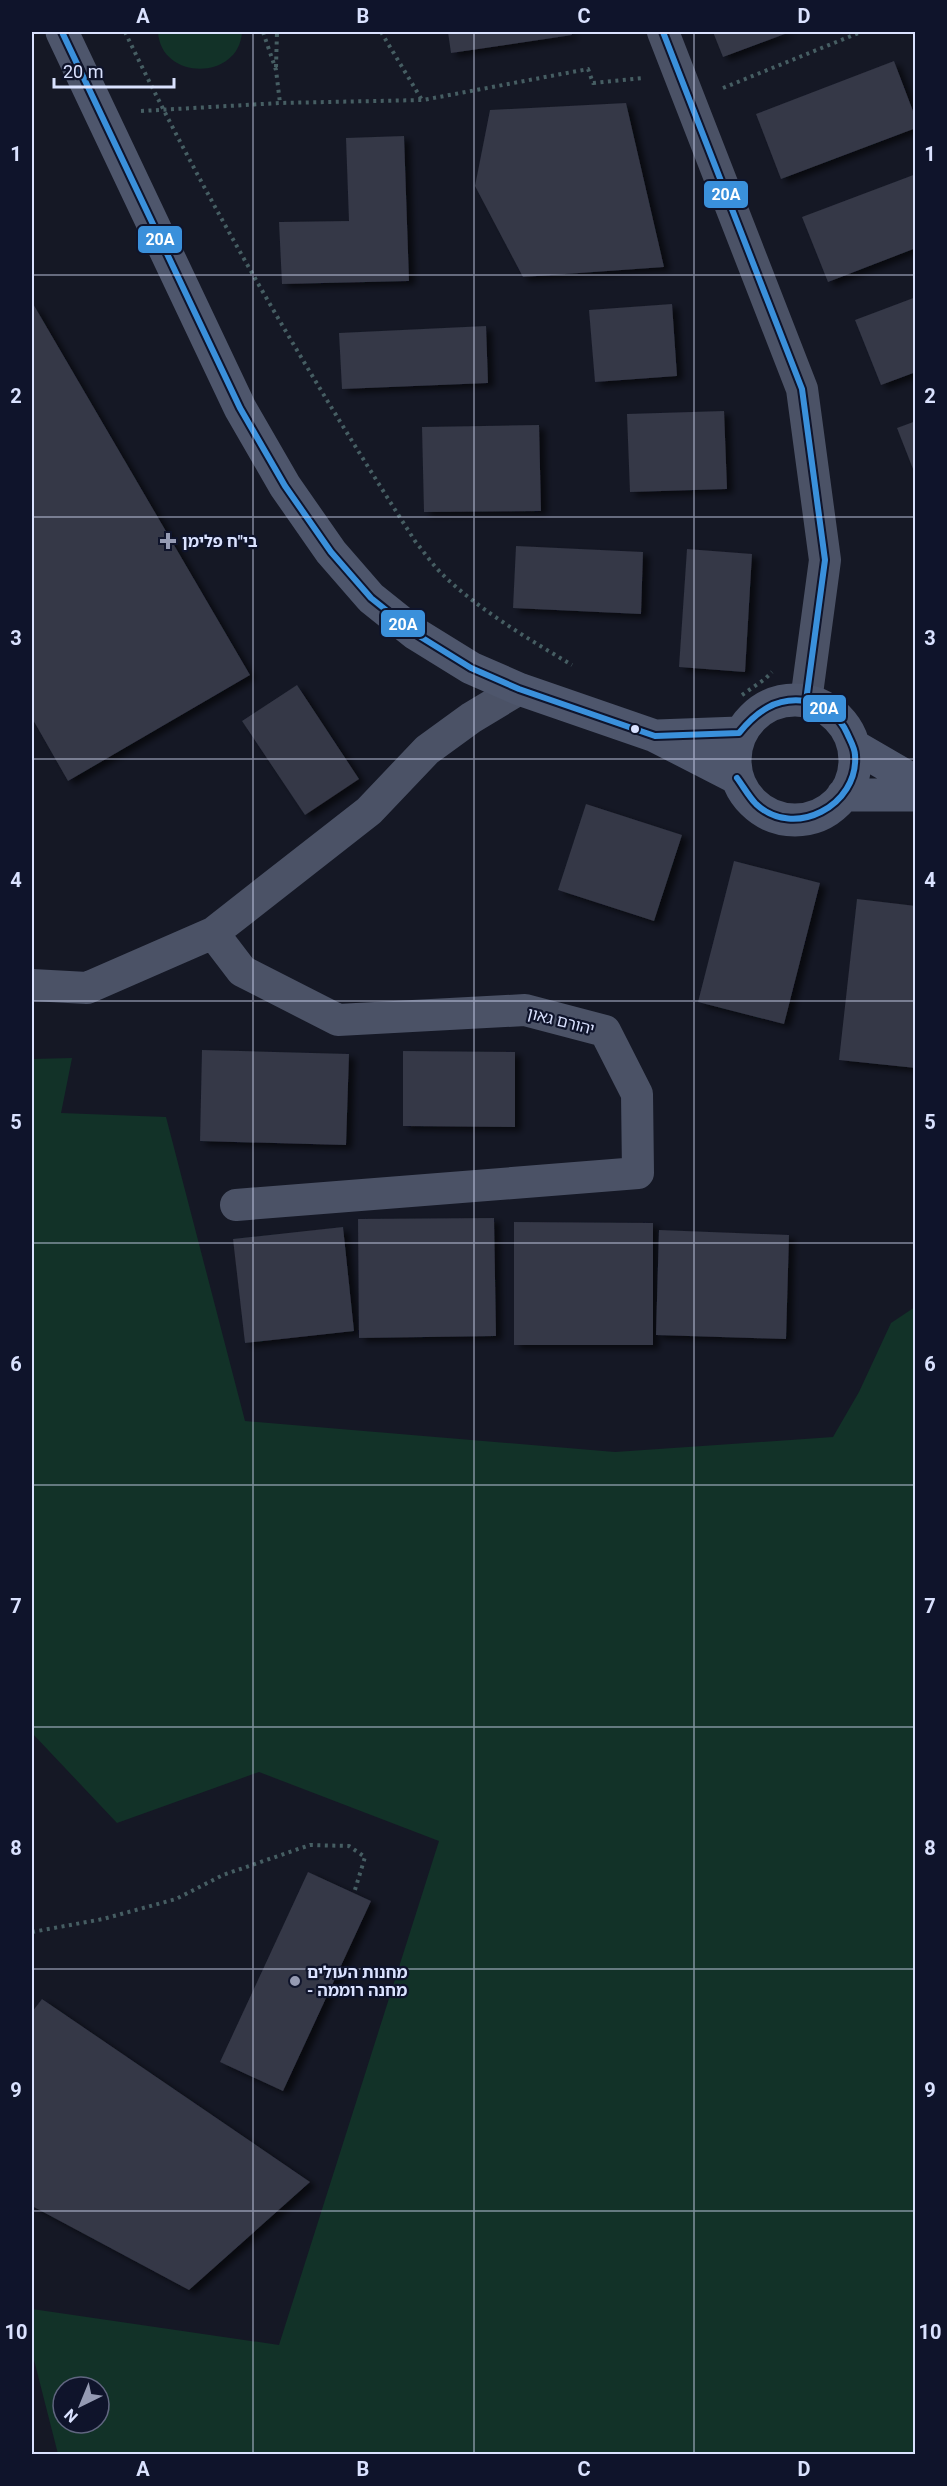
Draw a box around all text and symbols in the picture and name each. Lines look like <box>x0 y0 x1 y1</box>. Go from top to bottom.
text: A <box>136 4 150 28</box>
text: B <box>357 4 369 28</box>
text: C <box>577 4 591 28</box>
text: D <box>798 4 811 28</box>
scale bar <box>54 51 174 89</box>
text: 20 m <box>63 61 103 82</box>
text: 1 <box>10 142 22 166</box>
text: 1 <box>924 142 936 166</box>
line badge: 20A <box>703 180 749 209</box>
text: 20A <box>711 185 741 204</box>
line badge: 20A <box>137 225 183 254</box>
text: 20A <box>145 230 175 249</box>
text: 2 <box>10 384 22 408</box>
text: 2 <box>924 384 936 408</box>
marker: בי"ח פלימן <box>159 532 177 550</box>
place label: בי"ח פלימן <box>182 532 258 551</box>
line badge: 20A <box>380 609 426 638</box>
text: 20A <box>388 615 418 634</box>
text: 3 <box>10 626 22 650</box>
text: 3 <box>924 626 936 650</box>
line badge: 20A <box>802 694 847 723</box>
text: 20A <box>809 699 839 718</box>
unlabelled marker <box>629 723 641 735</box>
text: 4 <box>10 868 22 892</box>
text: 4 <box>924 868 936 892</box>
street label: יהורם גאון <box>525 1003 597 1039</box>
text: 5 <box>10 1110 22 1134</box>
text: 5 <box>924 1110 936 1134</box>
text: 6 <box>10 1352 22 1376</box>
text: 6 <box>924 1352 936 1376</box>
text: 7 <box>10 1594 22 1618</box>
text: 7 <box>924 1594 936 1618</box>
text: 8 <box>10 1836 22 1860</box>
text: 8 <box>924 1836 936 1860</box>
place label: מחנות העולים - מחנה רוממה <box>307 1963 408 2000</box>
marker: מחנות העולים - מחנה רוממה <box>288 1974 302 1988</box>
text: 9 <box>10 2078 22 2102</box>
text: 9 <box>924 2078 936 2102</box>
text: 10 <box>5 2320 27 2344</box>
text: 10 <box>919 2320 941 2344</box>
north arrow <box>51 2375 111 2435</box>
text: N <box>61 2405 82 2426</box>
text: A <box>136 2457 150 2481</box>
text: B <box>357 2457 369 2481</box>
text: C <box>577 2457 591 2481</box>
text: D <box>798 2457 811 2481</box>

